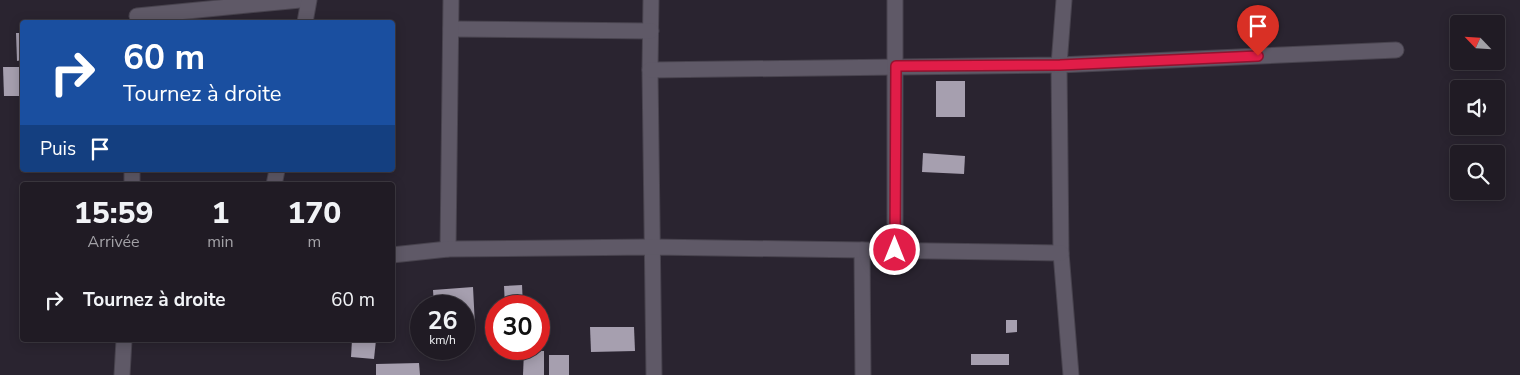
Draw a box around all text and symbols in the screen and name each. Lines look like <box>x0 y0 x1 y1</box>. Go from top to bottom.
pin <box>1237 5 1279 56</box>
icon: arrive <box>1244 12 1272 40</box>
north arrow <box>1450 15 1505 70</box>
map controls <box>1450 15 1505 200</box>
text: 60 m <box>123 34 205 81</box>
icon: right <box>40 40 105 105</box>
text: Tournez à droite <box>123 79 282 109</box>
button: sound <box>1450 80 1505 135</box>
icon: arrive <box>86 135 114 163</box>
text: Puis <box>40 136 76 162</box>
button: search <box>1450 145 1505 200</box>
text: 15:59 <box>74 193 153 234</box>
text: 1 <box>211 193 229 234</box>
text: 170 <box>287 193 341 234</box>
position arrow <box>868 223 920 275</box>
text: Arrivée <box>88 231 140 253</box>
text: min <box>207 231 234 253</box>
text: m <box>307 231 321 253</box>
icon: right <box>40 286 68 314</box>
text: Tournez à droite <box>83 287 226 313</box>
text: 60 m <box>331 287 375 313</box>
speed limit sign: 30 <box>485 295 550 360</box>
text: 26 <box>427 304 458 338</box>
text: km/h <box>429 332 456 348</box>

